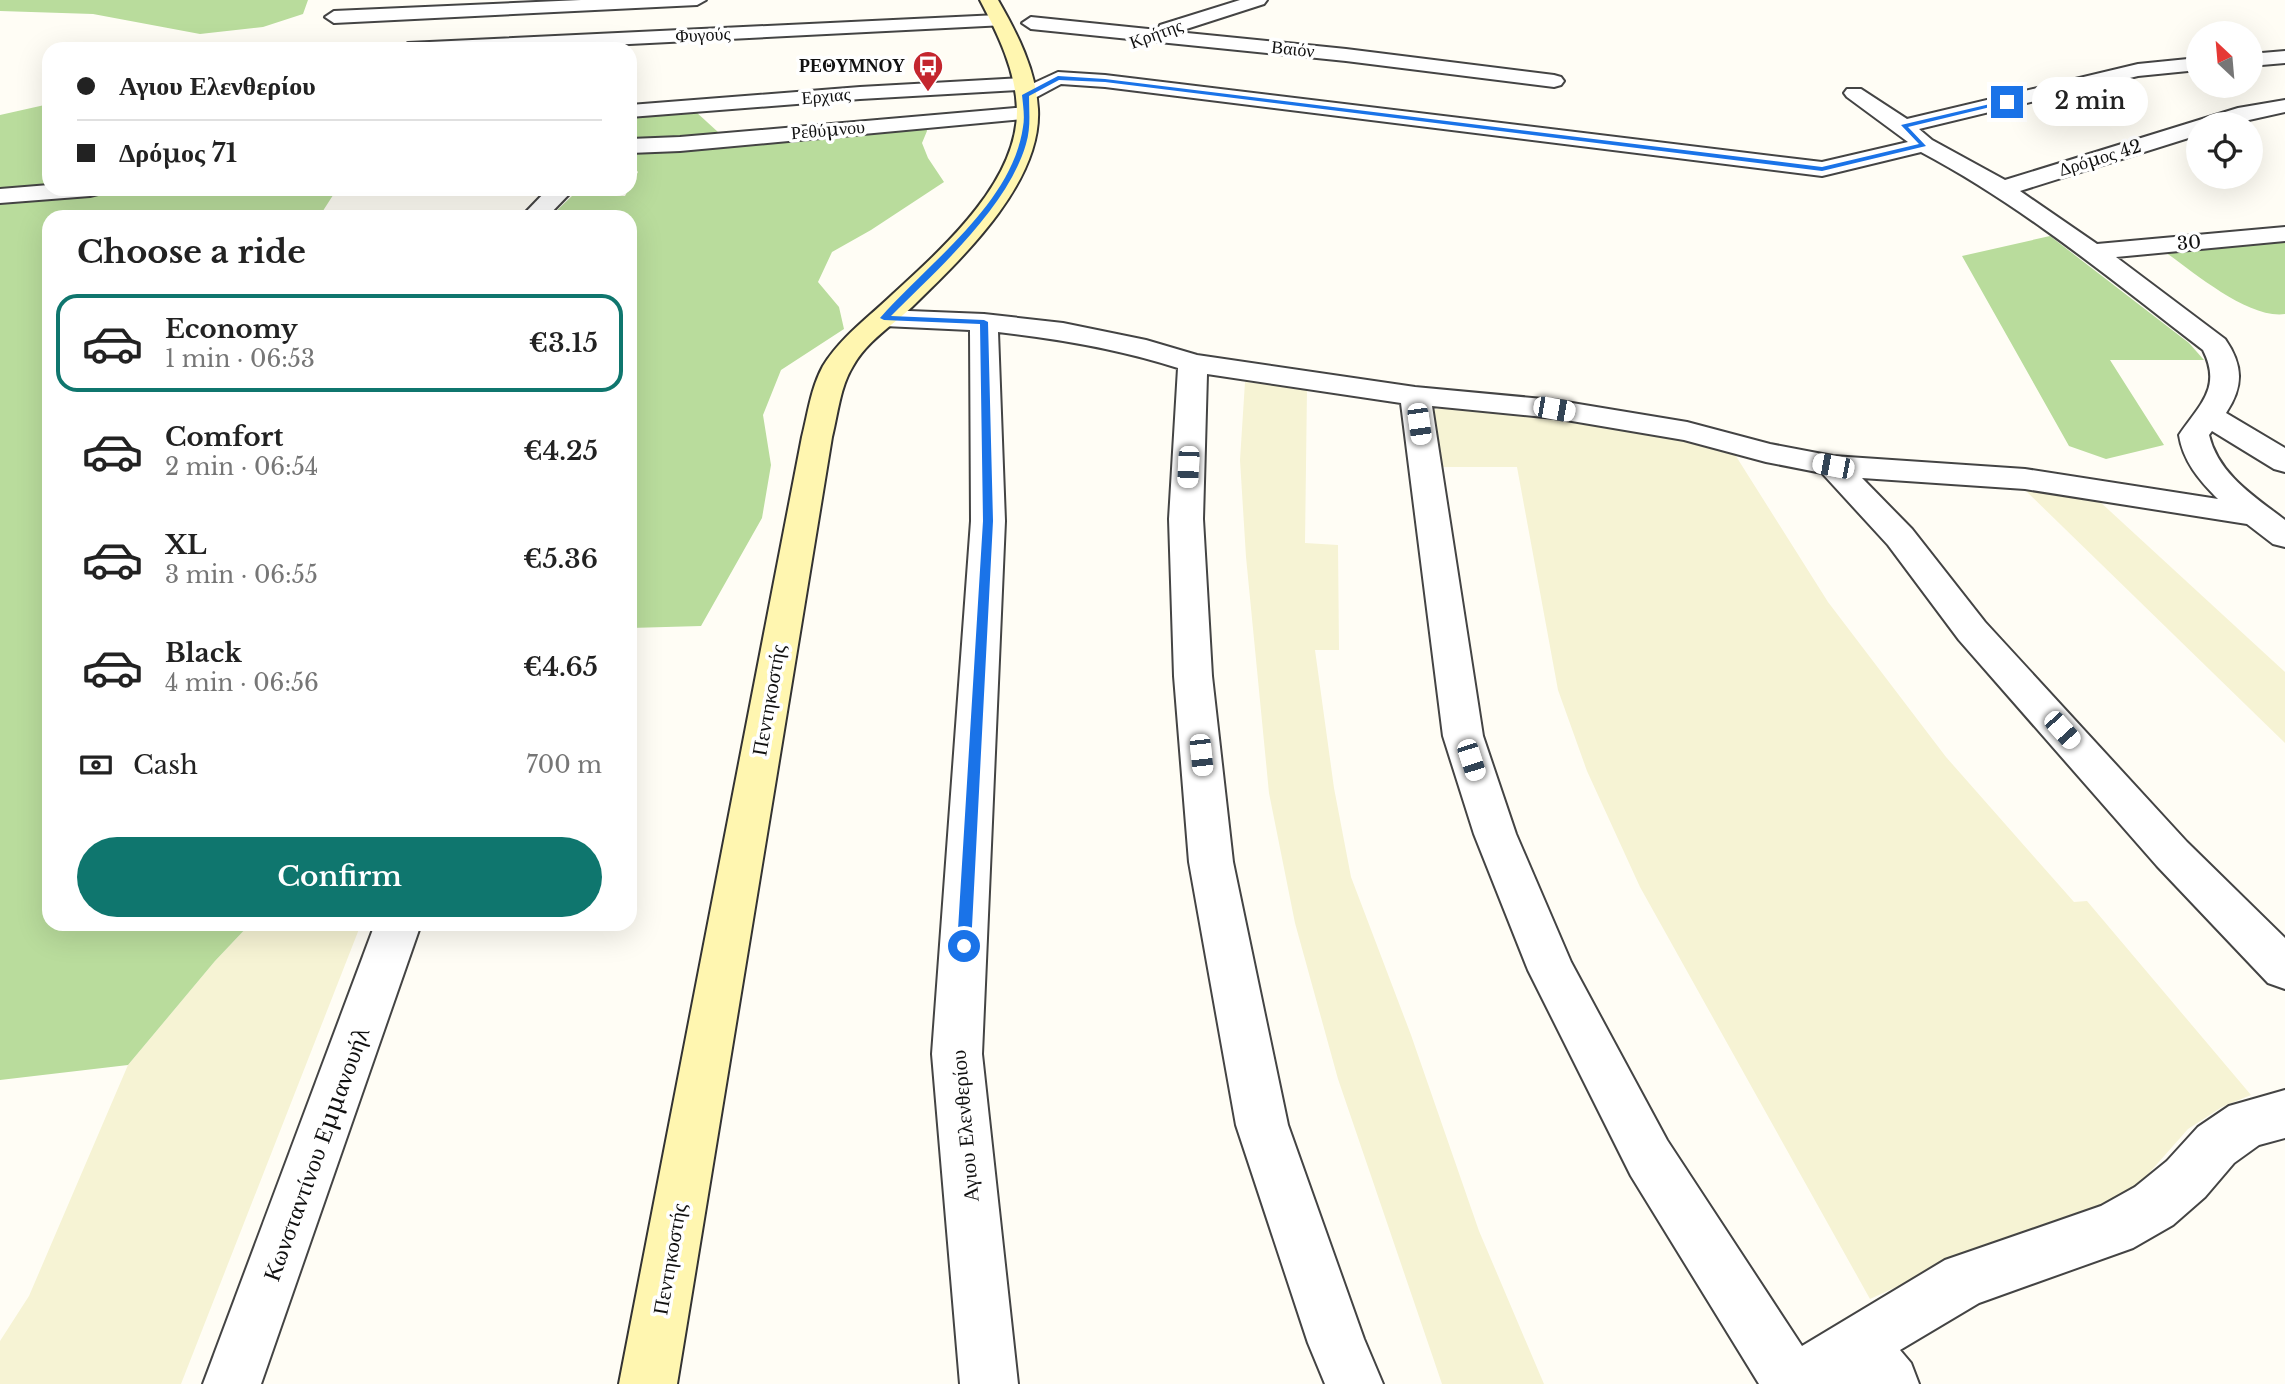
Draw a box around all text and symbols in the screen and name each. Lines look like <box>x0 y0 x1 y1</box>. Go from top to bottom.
street label: Κρήτης <box>1126 14 1186 54</box>
north arrow <box>2186 21 2263 98</box>
map controls <box>2186 21 2263 189</box>
street label: Φυγούς <box>675 23 731 47</box>
street label: Βαιόν <box>1270 36 1316 62</box>
bus stop icon: ΡΕΘΥΜΝΟΥ <box>911 49 945 93</box>
place label: ΡΕΘΥΜΝΟΥ <box>799 55 905 77</box>
text: Αγιου Ελενθερίου <box>119 70 316 102</box>
callout: 2 min <box>2032 78 2147 126</box>
street label: Ερχιας <box>800 83 852 109</box>
route end <box>1991 86 2023 118</box>
text: 2 min <box>2055 87 2125 115</box>
button: locate <box>2186 112 2263 189</box>
street label: Ρεθύμνου <box>790 116 866 144</box>
street label: Δρόμος 42 <box>2056 135 2144 181</box>
text: Δρόμος 71 <box>119 137 237 169</box>
street label: 30 <box>2176 231 2202 255</box>
text: Choose a ride <box>77 232 306 272</box>
icon: car <box>81 312 144 375</box>
text: Economy <box>165 313 298 345</box>
text: €3.15 <box>529 327 598 359</box>
text: 1 min · 06:53 <box>165 345 315 373</box>
car <box>1532 395 1577 423</box>
car <box>1406 402 1433 446</box>
icon: car <box>81 420 144 483</box>
text: Comfort <box>165 421 283 453</box>
text: €4.25 <box>523 435 598 467</box>
car <box>1177 445 1200 489</box>
car <box>1811 452 1856 480</box>
text: 2 min · 06:54 <box>165 453 318 481</box>
icon: car <box>81 528 144 591</box>
text: XL <box>165 529 207 561</box>
text: €5.36 <box>523 543 598 575</box>
text: 3 min · 06:55 <box>165 561 318 589</box>
icon: car <box>81 636 144 699</box>
text: Black <box>165 637 242 669</box>
street label: Πεντηκοστής <box>746 642 792 758</box>
text: €4.65 <box>523 651 598 683</box>
text: 4 min · 06:56 <box>165 669 319 697</box>
car <box>2041 707 2084 753</box>
car <box>1189 733 1214 777</box>
car <box>1455 737 1488 783</box>
icon: cash <box>77 746 115 784</box>
text: Cash <box>133 749 198 781</box>
text: 700 m <box>526 751 602 779</box>
button: Confirm <box>77 837 602 917</box>
route start <box>948 930 980 962</box>
street label: Κωνσταντίνου Εμμανουήλ <box>257 1023 376 1285</box>
street label: Αγιου Ελενθερίου <box>945 1049 985 1203</box>
street label: Πεντηκοστής <box>647 1201 693 1317</box>

